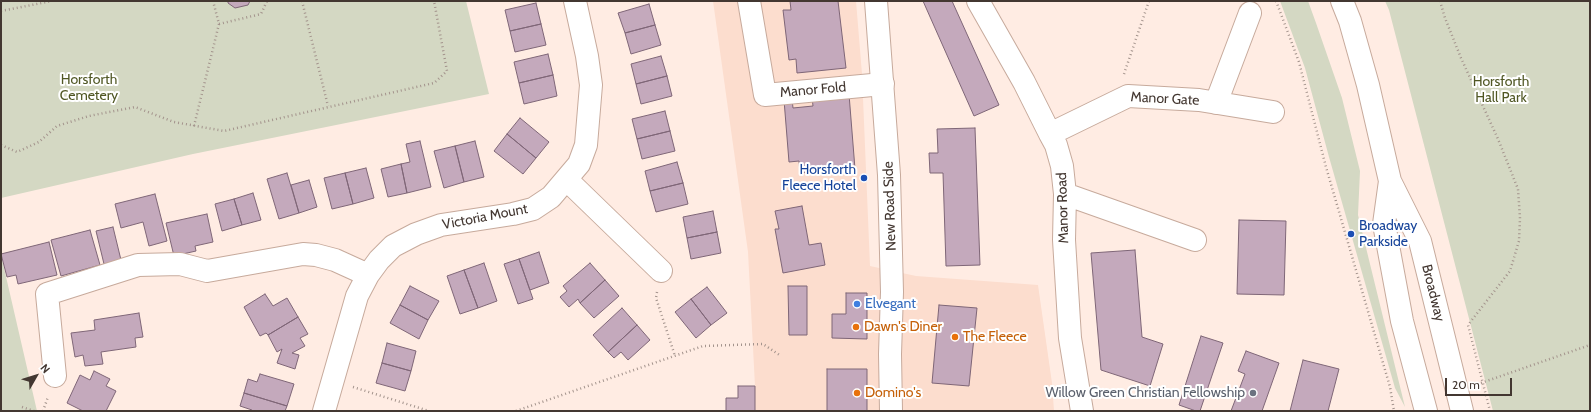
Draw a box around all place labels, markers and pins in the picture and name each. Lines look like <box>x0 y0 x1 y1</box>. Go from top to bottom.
place label: Horsforth Fleece Hotel <box>782 162 856 194</box>
marker: Horsforth Fleece Hotel <box>859 173 869 183</box>
place label: Broadway Parkside <box>1359 218 1417 250</box>
marker: Broadway Parkside <box>1346 229 1356 239</box>
place label: Elvegant <box>865 296 916 312</box>
marker: Elvegant <box>852 299 862 309</box>
place label: Dawn's Diner <box>864 319 942 335</box>
marker: Dawn's Diner <box>851 322 861 332</box>
place label: The Fleece <box>963 329 1027 345</box>
marker: The Fleece <box>950 332 960 342</box>
place label: Domino's <box>865 385 921 401</box>
place label: Willow Green Christian Fellowship <box>1045 385 1245 401</box>
marker: Domino's <box>852 388 862 398</box>
marker: Willow Green Christian Fellowship <box>1248 388 1258 398</box>

